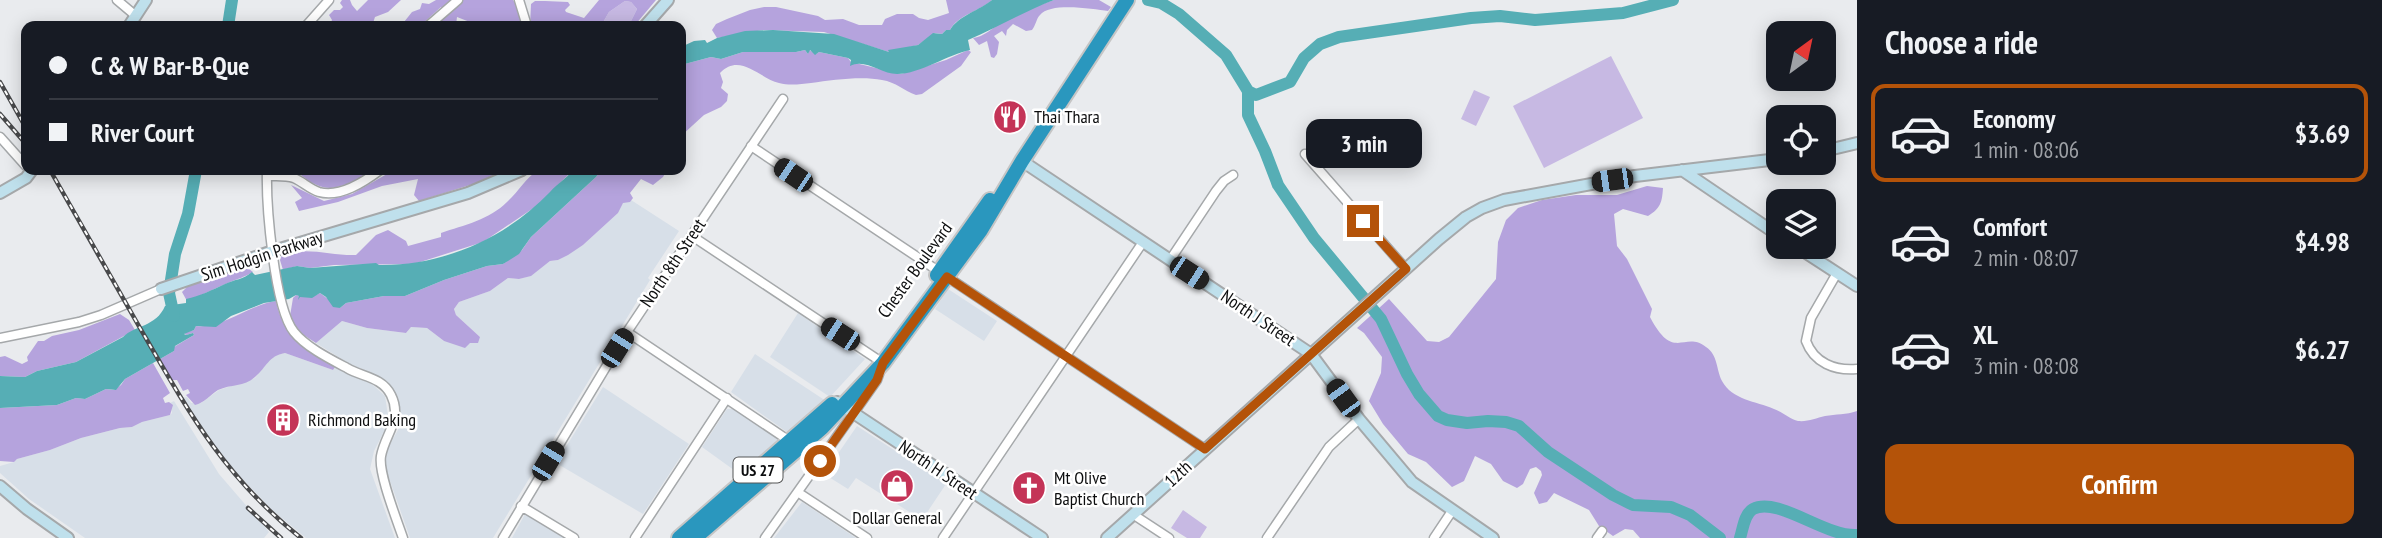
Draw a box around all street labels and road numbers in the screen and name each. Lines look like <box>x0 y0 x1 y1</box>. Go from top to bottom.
street label: North 8th Street <box>635 214 711 311</box>
street label: Chester Boulevard <box>872 217 957 322</box>
street label: Sim Hodgin Parkway <box>198 225 326 286</box>
street label: North J Street <box>1217 284 1300 351</box>
street label: North H Street <box>894 435 982 504</box>
street label: 12th <box>1159 455 1196 492</box>
road number: US 27 <box>734 457 782 482</box>

